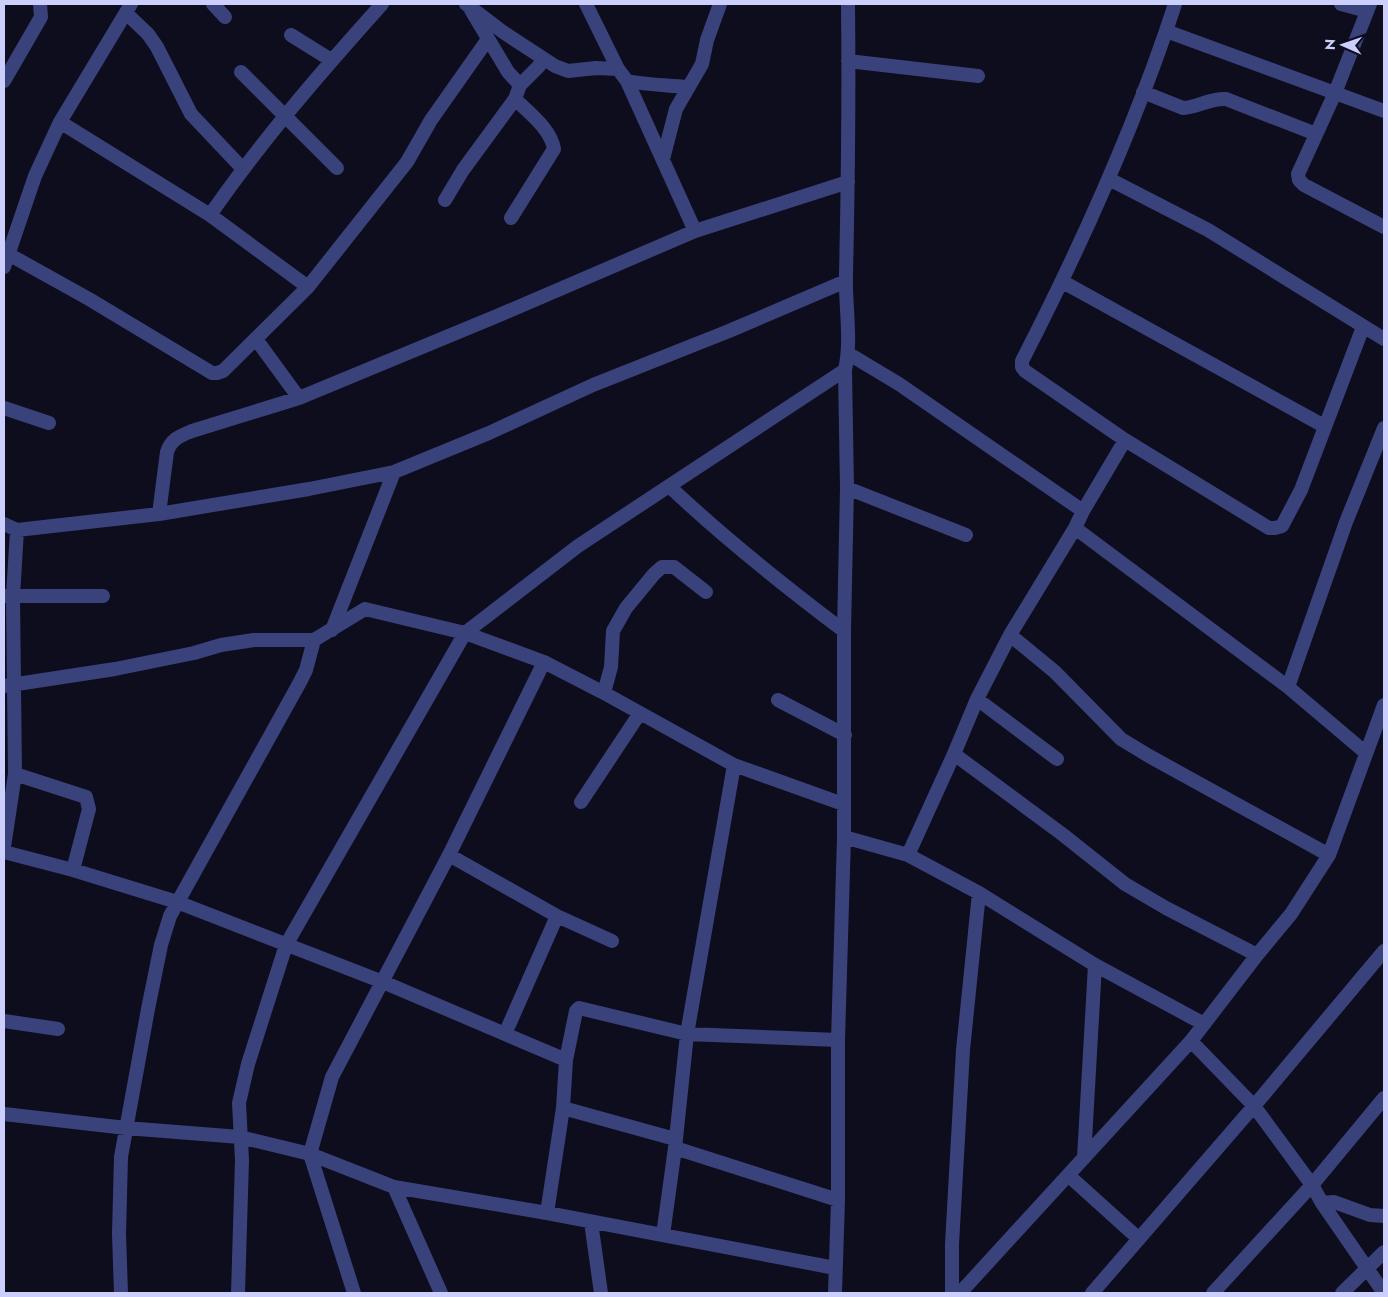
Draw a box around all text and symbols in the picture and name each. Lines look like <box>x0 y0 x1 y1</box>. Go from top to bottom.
north arrow <box>1318 20 1368 70</box>
text: N <box>1320 39 1340 50</box>

